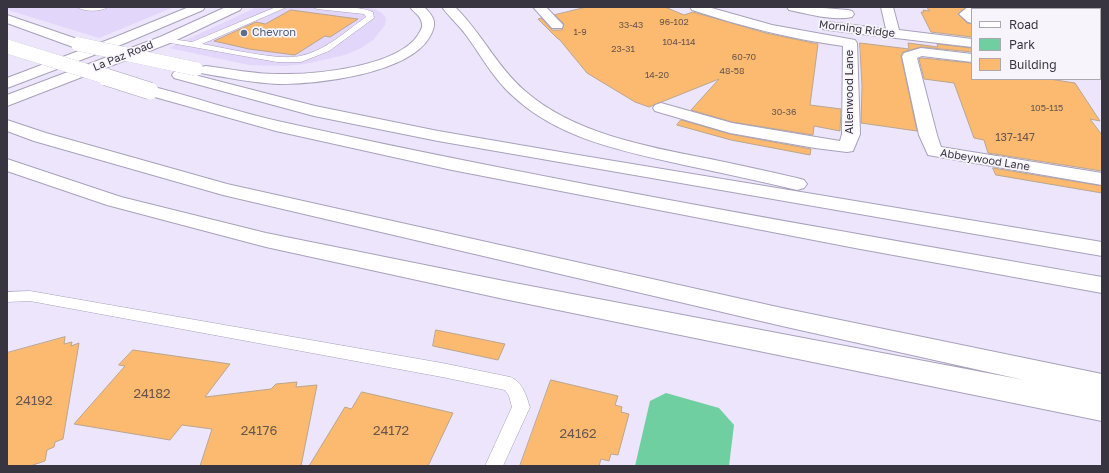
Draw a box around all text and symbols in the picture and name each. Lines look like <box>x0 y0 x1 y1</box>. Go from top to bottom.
legend <box>971 8 1101 80</box>
house number: 96-102 <box>659 17 689 27</box>
text: Road <box>1009 17 1038 32</box>
street label: Morning Ridge <box>818 18 896 40</box>
house number: 33-43 <box>619 20 643 30</box>
place label: Chevron <box>252 26 296 40</box>
house number: 1-9 <box>573 27 587 37</box>
marker: Chevron <box>239 28 249 38</box>
house number: 104-114 <box>662 37 696 47</box>
text: Park <box>1009 37 1035 52</box>
street label: La Paz Road <box>91 38 155 74</box>
house number: 23-31 <box>611 44 635 54</box>
street label: Allenwood Lane <box>843 50 857 134</box>
house number: 60-70 <box>732 52 756 62</box>
text: Building <box>1009 57 1057 72</box>
house number: 48-58 <box>719 66 745 76</box>
house number: 14-20 <box>645 70 669 80</box>
house number: 105-115 <box>1031 103 1063 113</box>
house number: 30-36 <box>772 107 796 117</box>
house number: 137-147 <box>995 131 1035 145</box>
street label: Abbeywood Lane <box>939 146 1031 174</box>
house number: 24182 <box>133 386 171 402</box>
house number: 24192 <box>15 393 53 409</box>
house number: 24176 <box>241 423 277 439</box>
house number: 24172 <box>373 423 409 439</box>
house number: 24162 <box>559 426 597 442</box>

